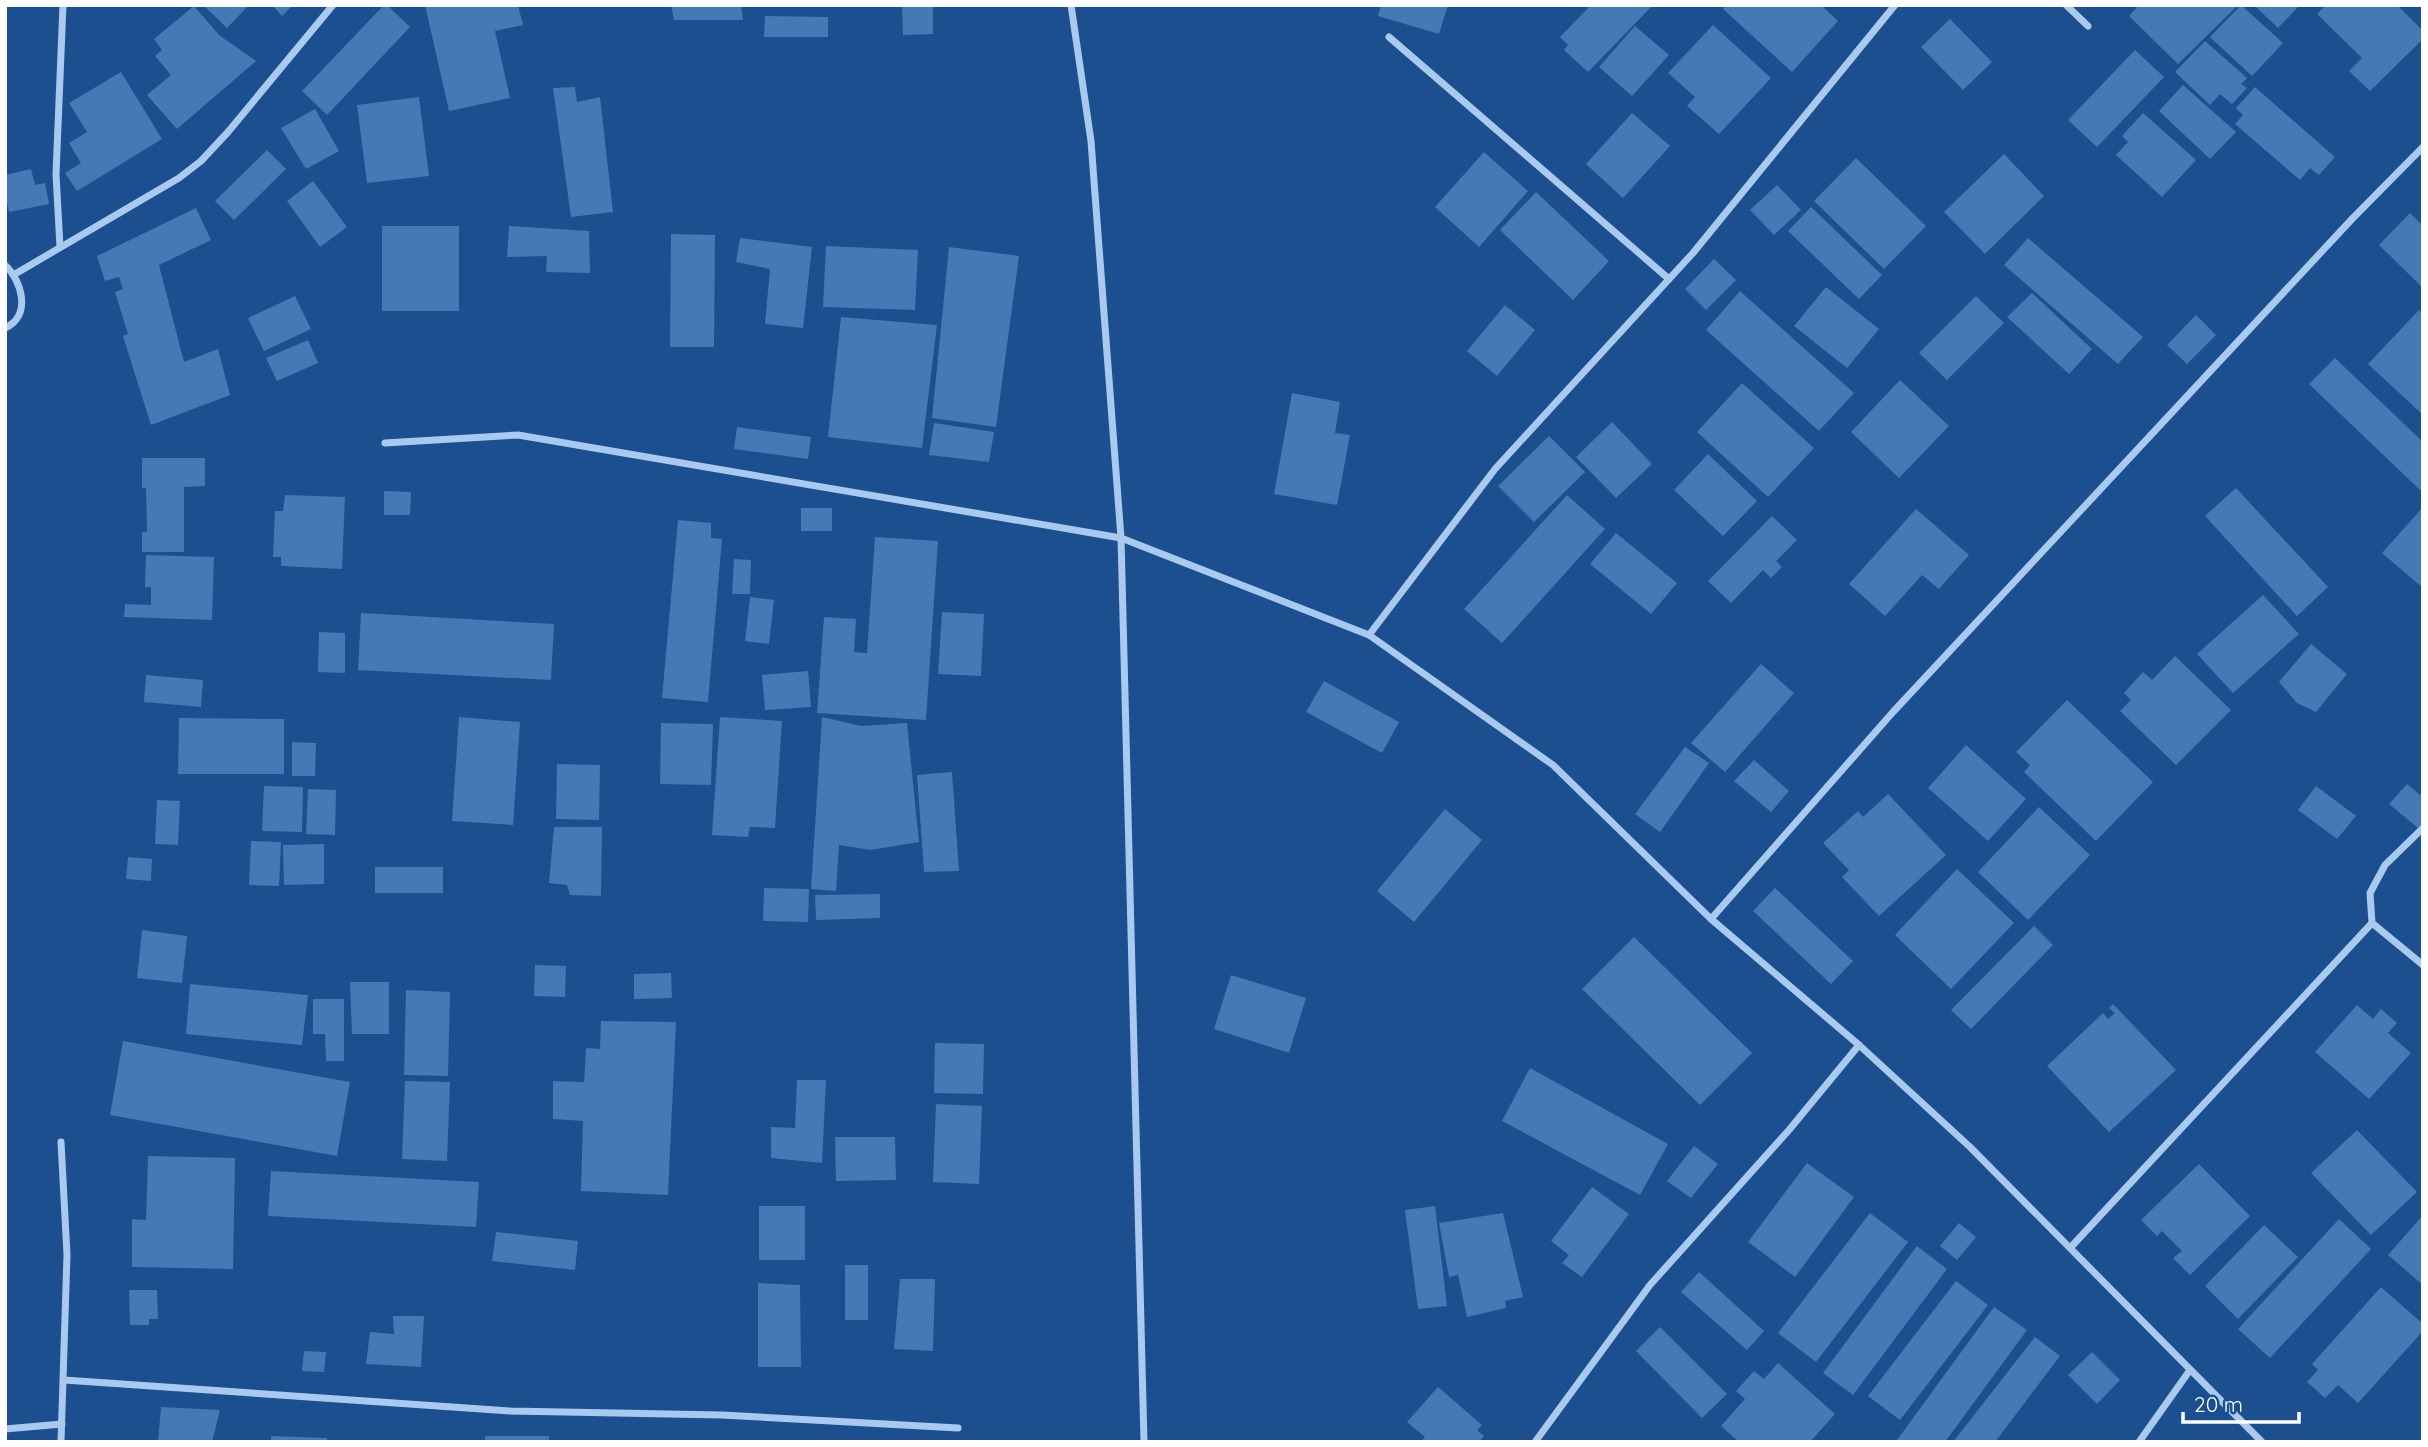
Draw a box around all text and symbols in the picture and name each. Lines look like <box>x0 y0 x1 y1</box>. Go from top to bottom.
scale bar <box>2183 1380 2298 1424</box>
text: 20 m <box>2194 1391 2243 1417</box>

